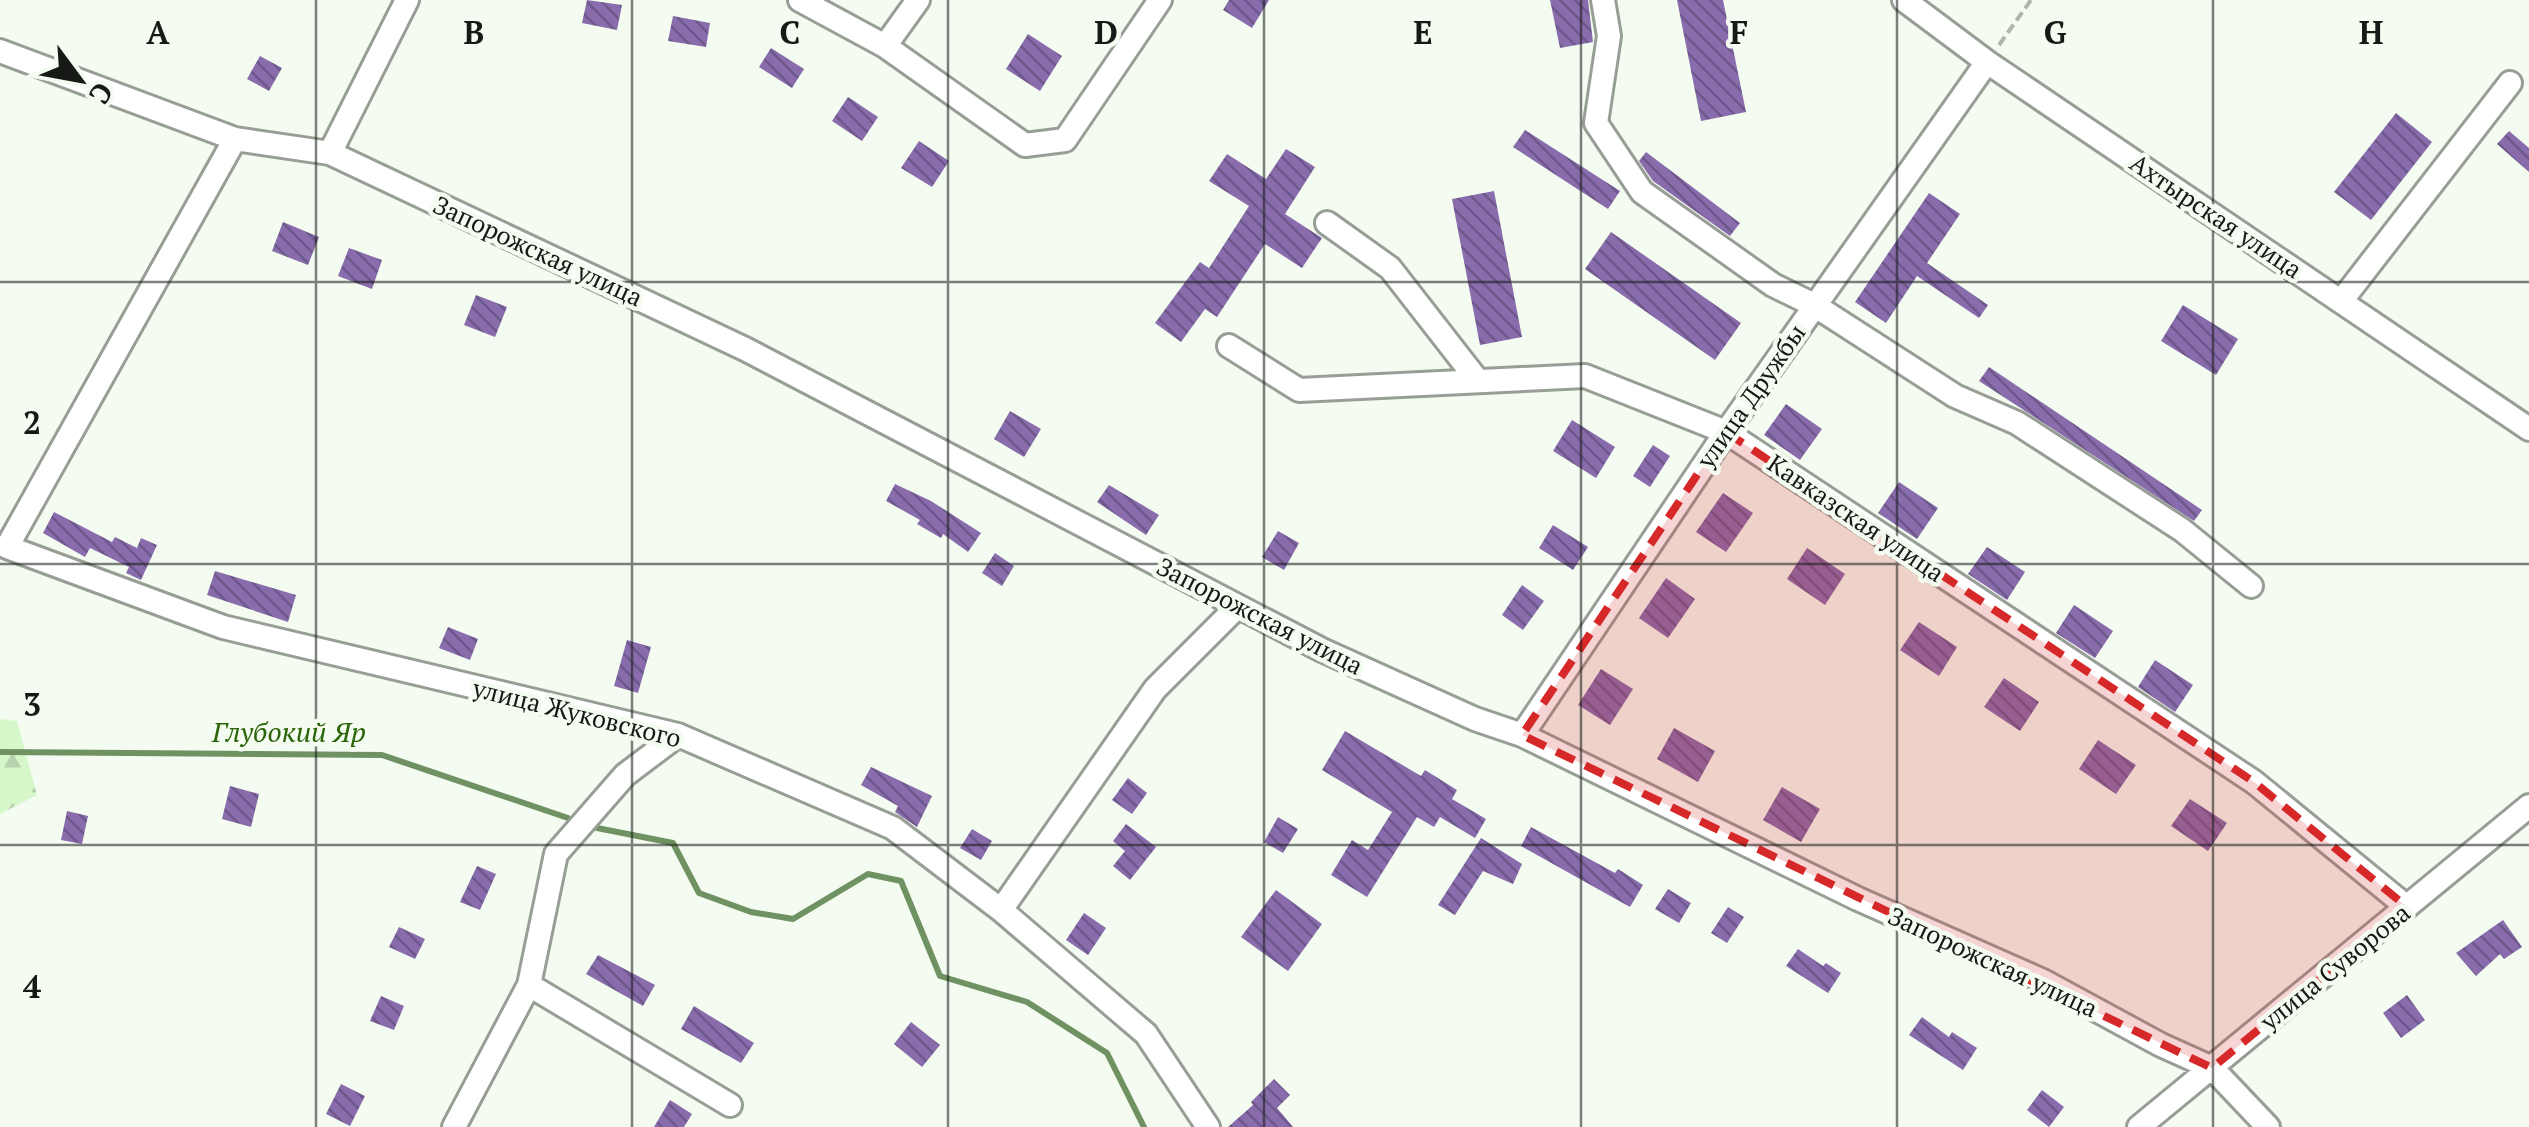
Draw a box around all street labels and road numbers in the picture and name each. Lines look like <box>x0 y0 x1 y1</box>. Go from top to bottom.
street label: Ахтырская улица <box>2124 146 2309 286</box>
street label: Запорожская улица <box>428 188 648 314</box>
street label: улица Дружбы <box>1688 317 1813 475</box>
street label: Кавказская улица <box>1762 446 1951 589</box>
street label: Запорожская улица <box>1152 549 1369 682</box>
street label: улица Жуковского <box>469 670 685 754</box>
street label: улица Суворова <box>2252 896 2417 1038</box>
street label: Запорожская улица <box>1883 899 2103 1025</box>

